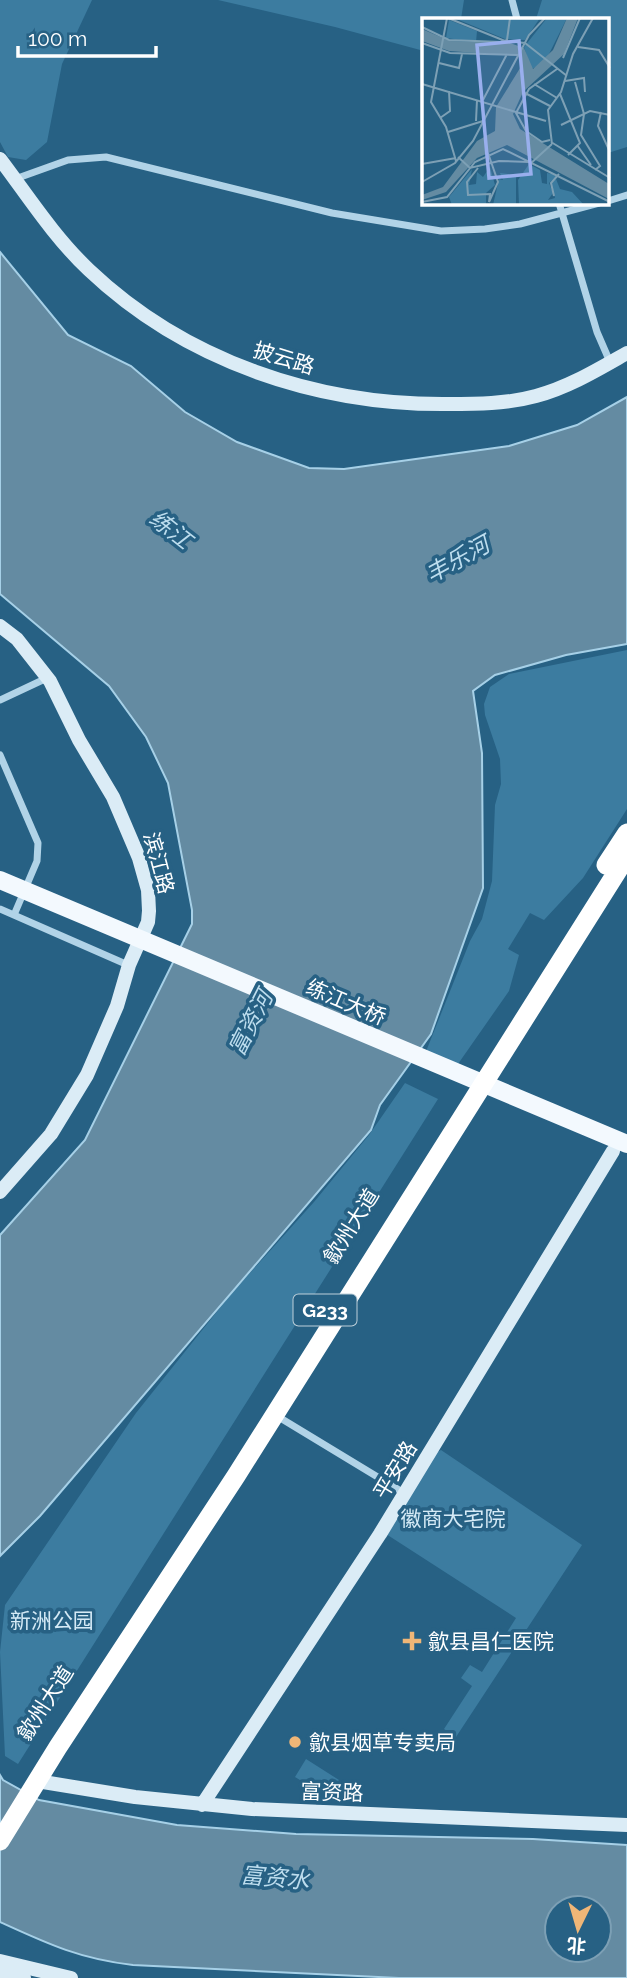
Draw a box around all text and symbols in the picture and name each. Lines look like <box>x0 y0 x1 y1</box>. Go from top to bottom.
scale bar <box>18 14 156 58</box>
inset map <box>422 18 610 205</box>
text: 100 m <box>28 26 87 51</box>
street label: 披云路 <box>250 337 318 379</box>
water label: 练江 <box>145 504 200 556</box>
water label: 丰乐河 <box>420 529 497 588</box>
street label: 滨江路 <box>139 829 179 897</box>
street label: 练江大桥 <box>302 974 390 1030</box>
water label: 富资河 <box>222 983 280 1060</box>
street label: 歙州大道 <box>318 1184 384 1268</box>
road number: G233 <box>294 1294 356 1326</box>
street label: 平安路 <box>368 1437 422 1503</box>
park label: 徽商大宅院 <box>401 1506 506 1531</box>
park label: 新洲公园 <box>10 1608 94 1633</box>
place label: 歙县昌仁医院 <box>428 1629 554 1654</box>
marker: 歙县昌仁医院 <box>402 1631 422 1651</box>
street label: 歙州大道 <box>12 1661 78 1745</box>
place label: 歙县烟草专卖局 <box>309 1730 456 1755</box>
marker: 歙县烟草专卖局 <box>287 1734 303 1750</box>
street label: 富资路 <box>300 1778 364 1806</box>
water label: 富资水 <box>239 1861 312 1894</box>
north arrow <box>543 1894 613 1964</box>
text: 北 <box>566 1934 587 1958</box>

